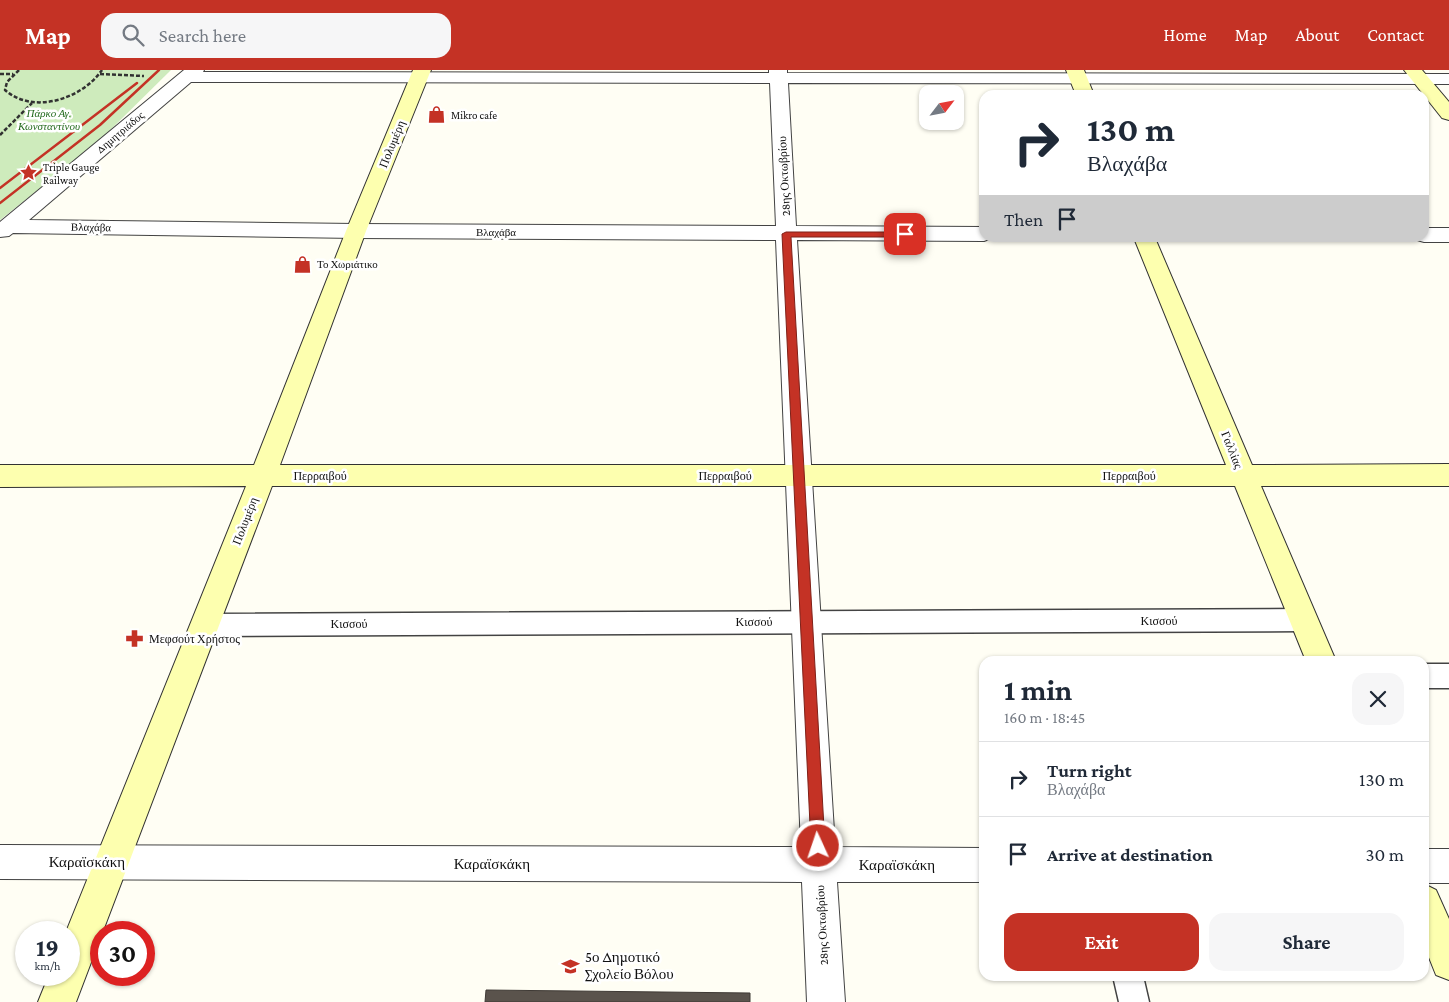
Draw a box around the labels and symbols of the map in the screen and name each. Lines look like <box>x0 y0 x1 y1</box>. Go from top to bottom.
north arrow <box>919 85 964 130</box>
shop icon: Mikro cafe <box>427 105 447 125</box>
park label: Πάρκο Αγ. Κωνσταντίνου <box>17 107 80 132</box>
street label: Δημητριάδος <box>94 108 147 156</box>
place label: Mikro cafe <box>451 109 497 121</box>
street label: Πολυμέρη <box>376 118 408 170</box>
street label: 28ης Οκτωβρίου <box>775 136 793 216</box>
place label: Triple Gauge Railway <box>43 161 99 187</box>
place icon: Triple Gauge Railway <box>19 163 39 183</box>
pin <box>884 213 926 255</box>
street label: Βλαχάβα <box>71 221 111 233</box>
street label: Βλαχάβα <box>476 226 516 238</box>
shop icon: Το Χωριάτικο <box>293 254 313 274</box>
place label: Το Χωριάτικο <box>317 258 378 270</box>
street label: Γαλλίας <box>1218 429 1246 471</box>
street label: Περραιβού <box>293 469 347 483</box>
street label: Περραιβού <box>698 469 752 483</box>
street label: Περραιβού <box>1102 469 1156 483</box>
street label: Πολυμέρη <box>230 495 260 547</box>
street label: Κισσού <box>1141 614 1177 628</box>
street label: Κισσού <box>736 615 772 629</box>
street label: Κισσού <box>331 617 367 631</box>
pharmacy icon: Μεφσούτ Χρήστος <box>125 629 145 649</box>
place label: Μεφσούτ Χρήστος <box>149 632 240 646</box>
position arrow <box>791 819 843 871</box>
street label: Καραϊσκάκη <box>49 854 125 870</box>
street label: Καραϊσκάκη <box>454 856 530 872</box>
street label: Καραϊσκάκη <box>859 857 935 873</box>
street label: 28ης Οκτωβρίου <box>813 885 831 965</box>
speed limit sign: 30 <box>90 921 155 986</box>
place label: 5ο Δημοτικό Σχολείο Βόλου <box>585 949 674 982</box>
school or university icon: 5ο Δημοτικό Σχολείο Βόλου <box>561 956 581 976</box>

